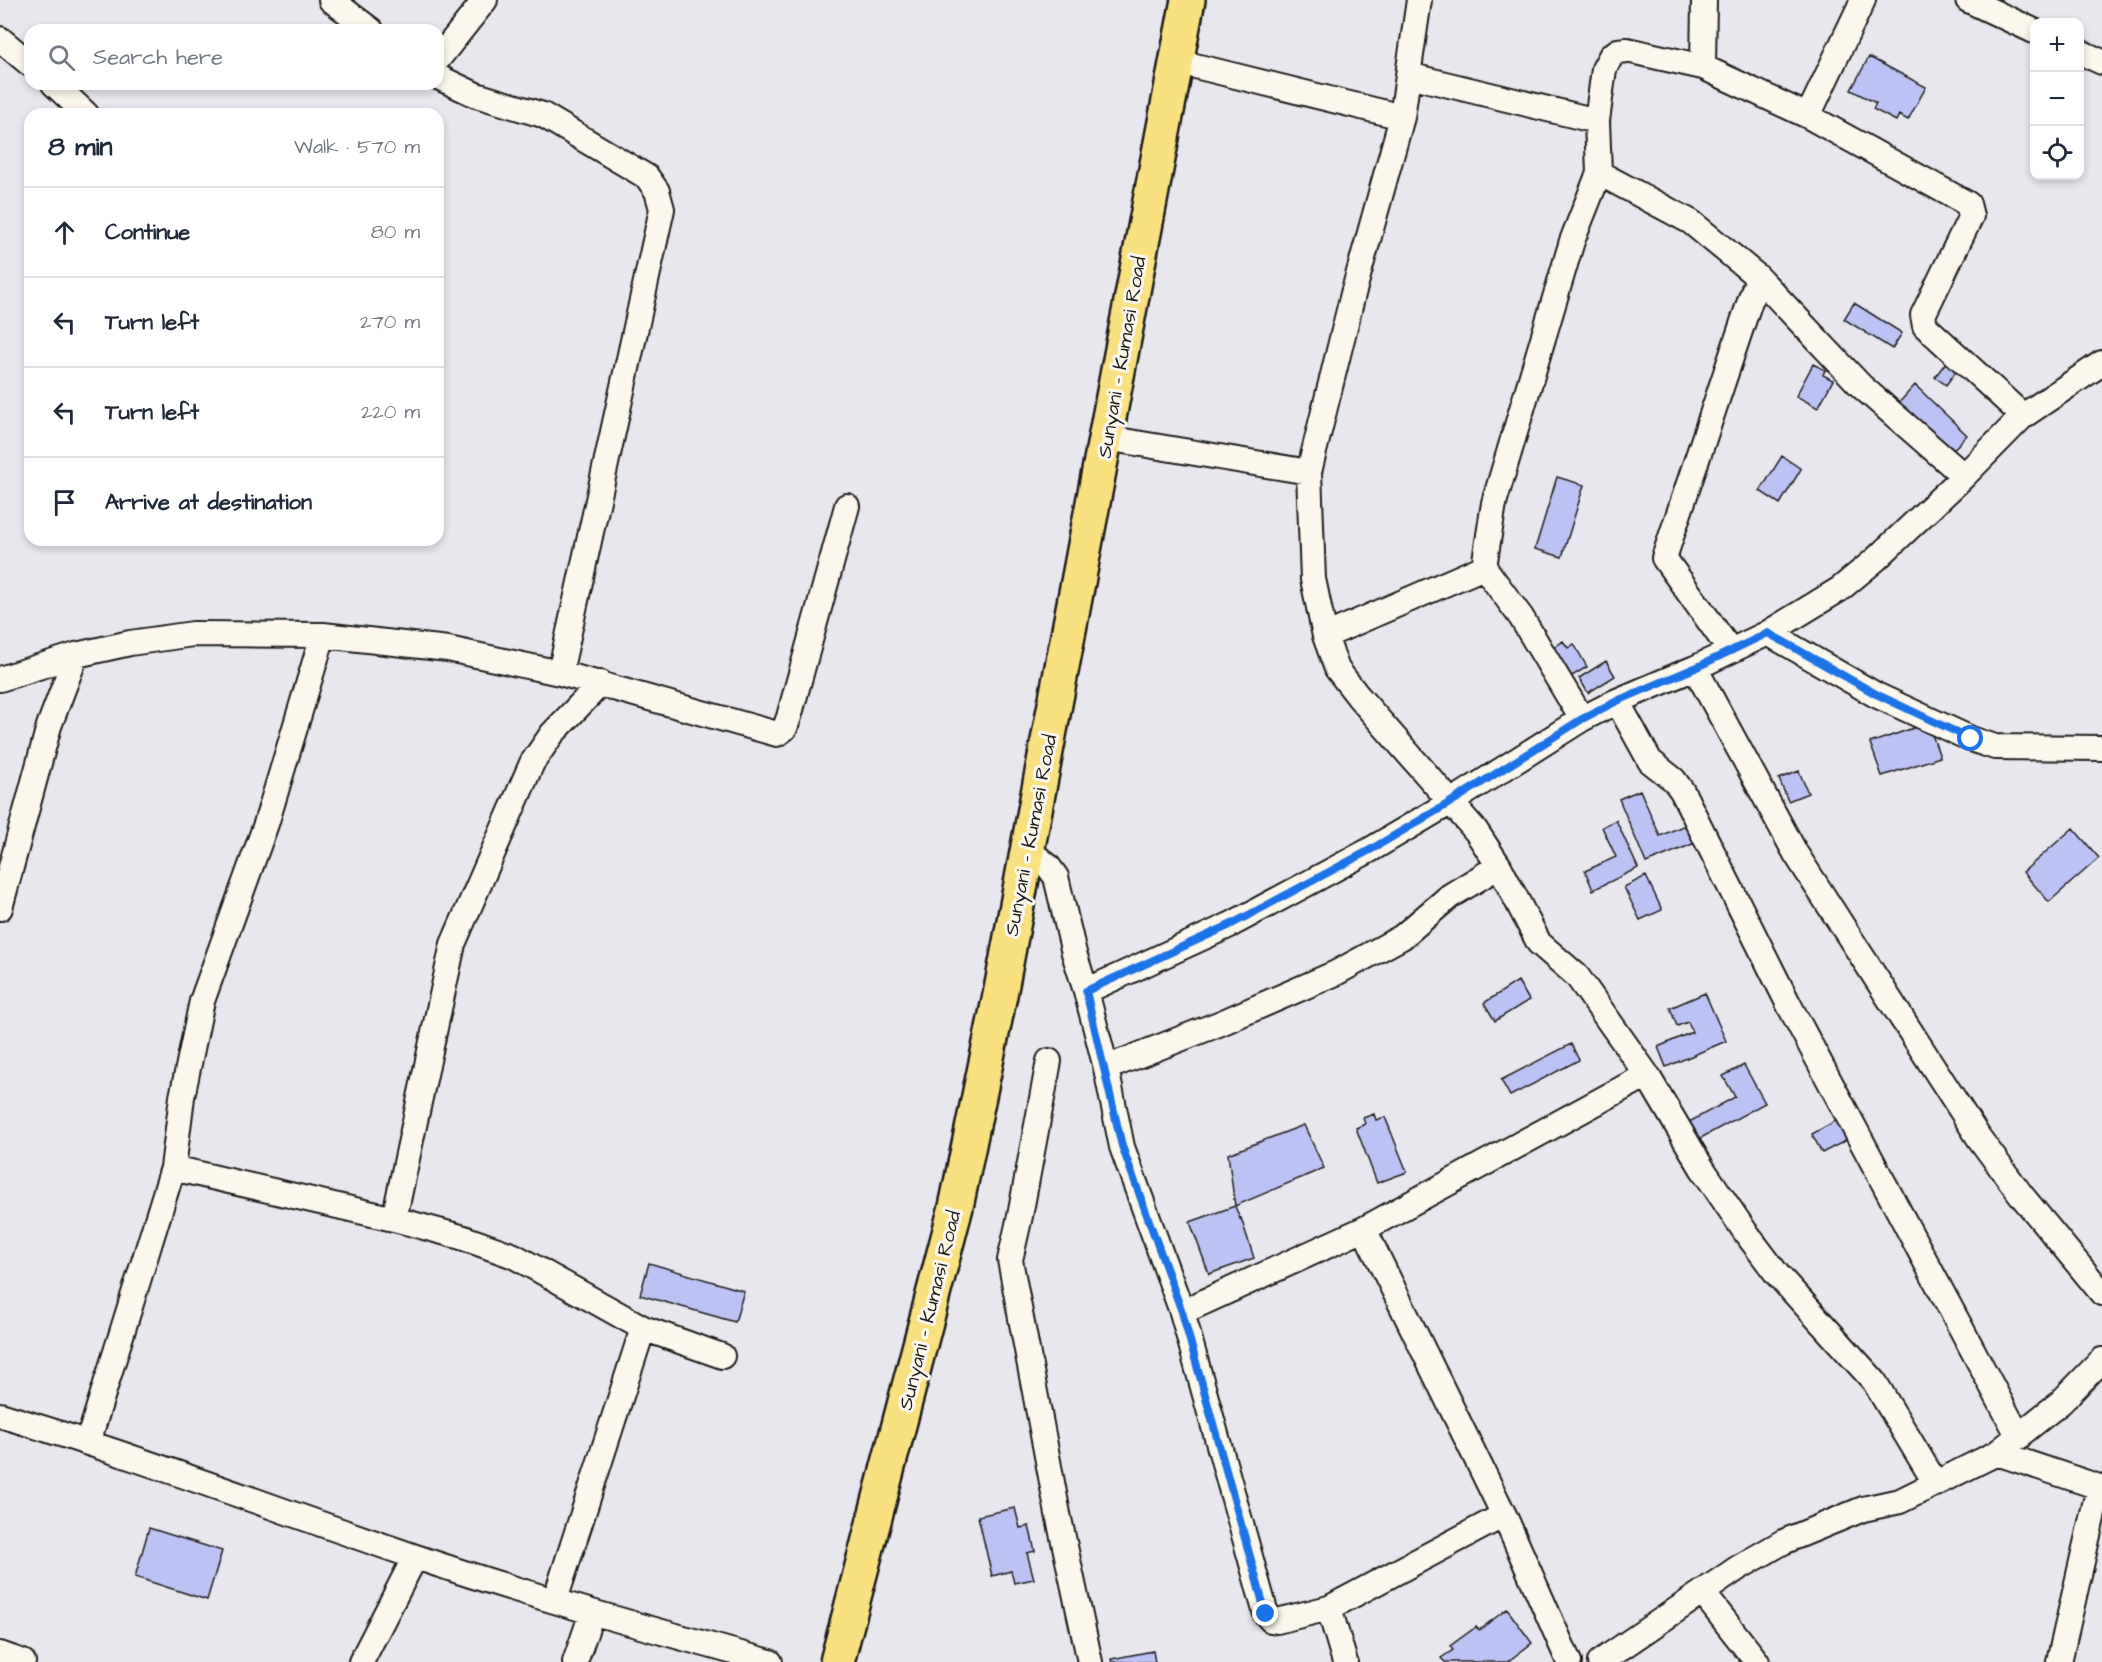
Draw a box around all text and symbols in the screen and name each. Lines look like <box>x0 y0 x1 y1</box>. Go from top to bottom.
map controls <box>2030 18 2084 180</box>
button: + <box>2030 18 2084 72</box>
search box <box>24 24 444 90</box>
icon: search <box>45 41 78 74</box>
text: Search here <box>93 42 223 73</box>
button: − <box>2030 72 2084 126</box>
button: locate <box>2030 126 2084 180</box>
text: 8 min <box>48 129 112 165</box>
text: Walk · 570 m <box>294 133 420 161</box>
icon: ahead <box>48 216 81 249</box>
text: Continue <box>105 217 190 248</box>
text: 80 m <box>371 218 420 246</box>
street label: Sunyani - Kumasi Road <box>1090 254 1155 460</box>
icon: left <box>48 306 81 339</box>
text: Turn left <box>105 307 199 338</box>
text: 270 m <box>360 308 420 336</box>
icon: left <box>48 396 81 429</box>
text: Turn left <box>105 397 199 428</box>
text: 220 m <box>361 398 420 426</box>
icon: arrive <box>48 486 81 519</box>
text: Arrive at destination <box>105 487 312 518</box>
route start <box>1957 725 1983 751</box>
street label: Sunyani - Kumasi Road <box>998 732 1065 938</box>
street label: Sunyani - Kumasi Road <box>892 1208 969 1413</box>
route end <box>1252 1600 1278 1626</box>

